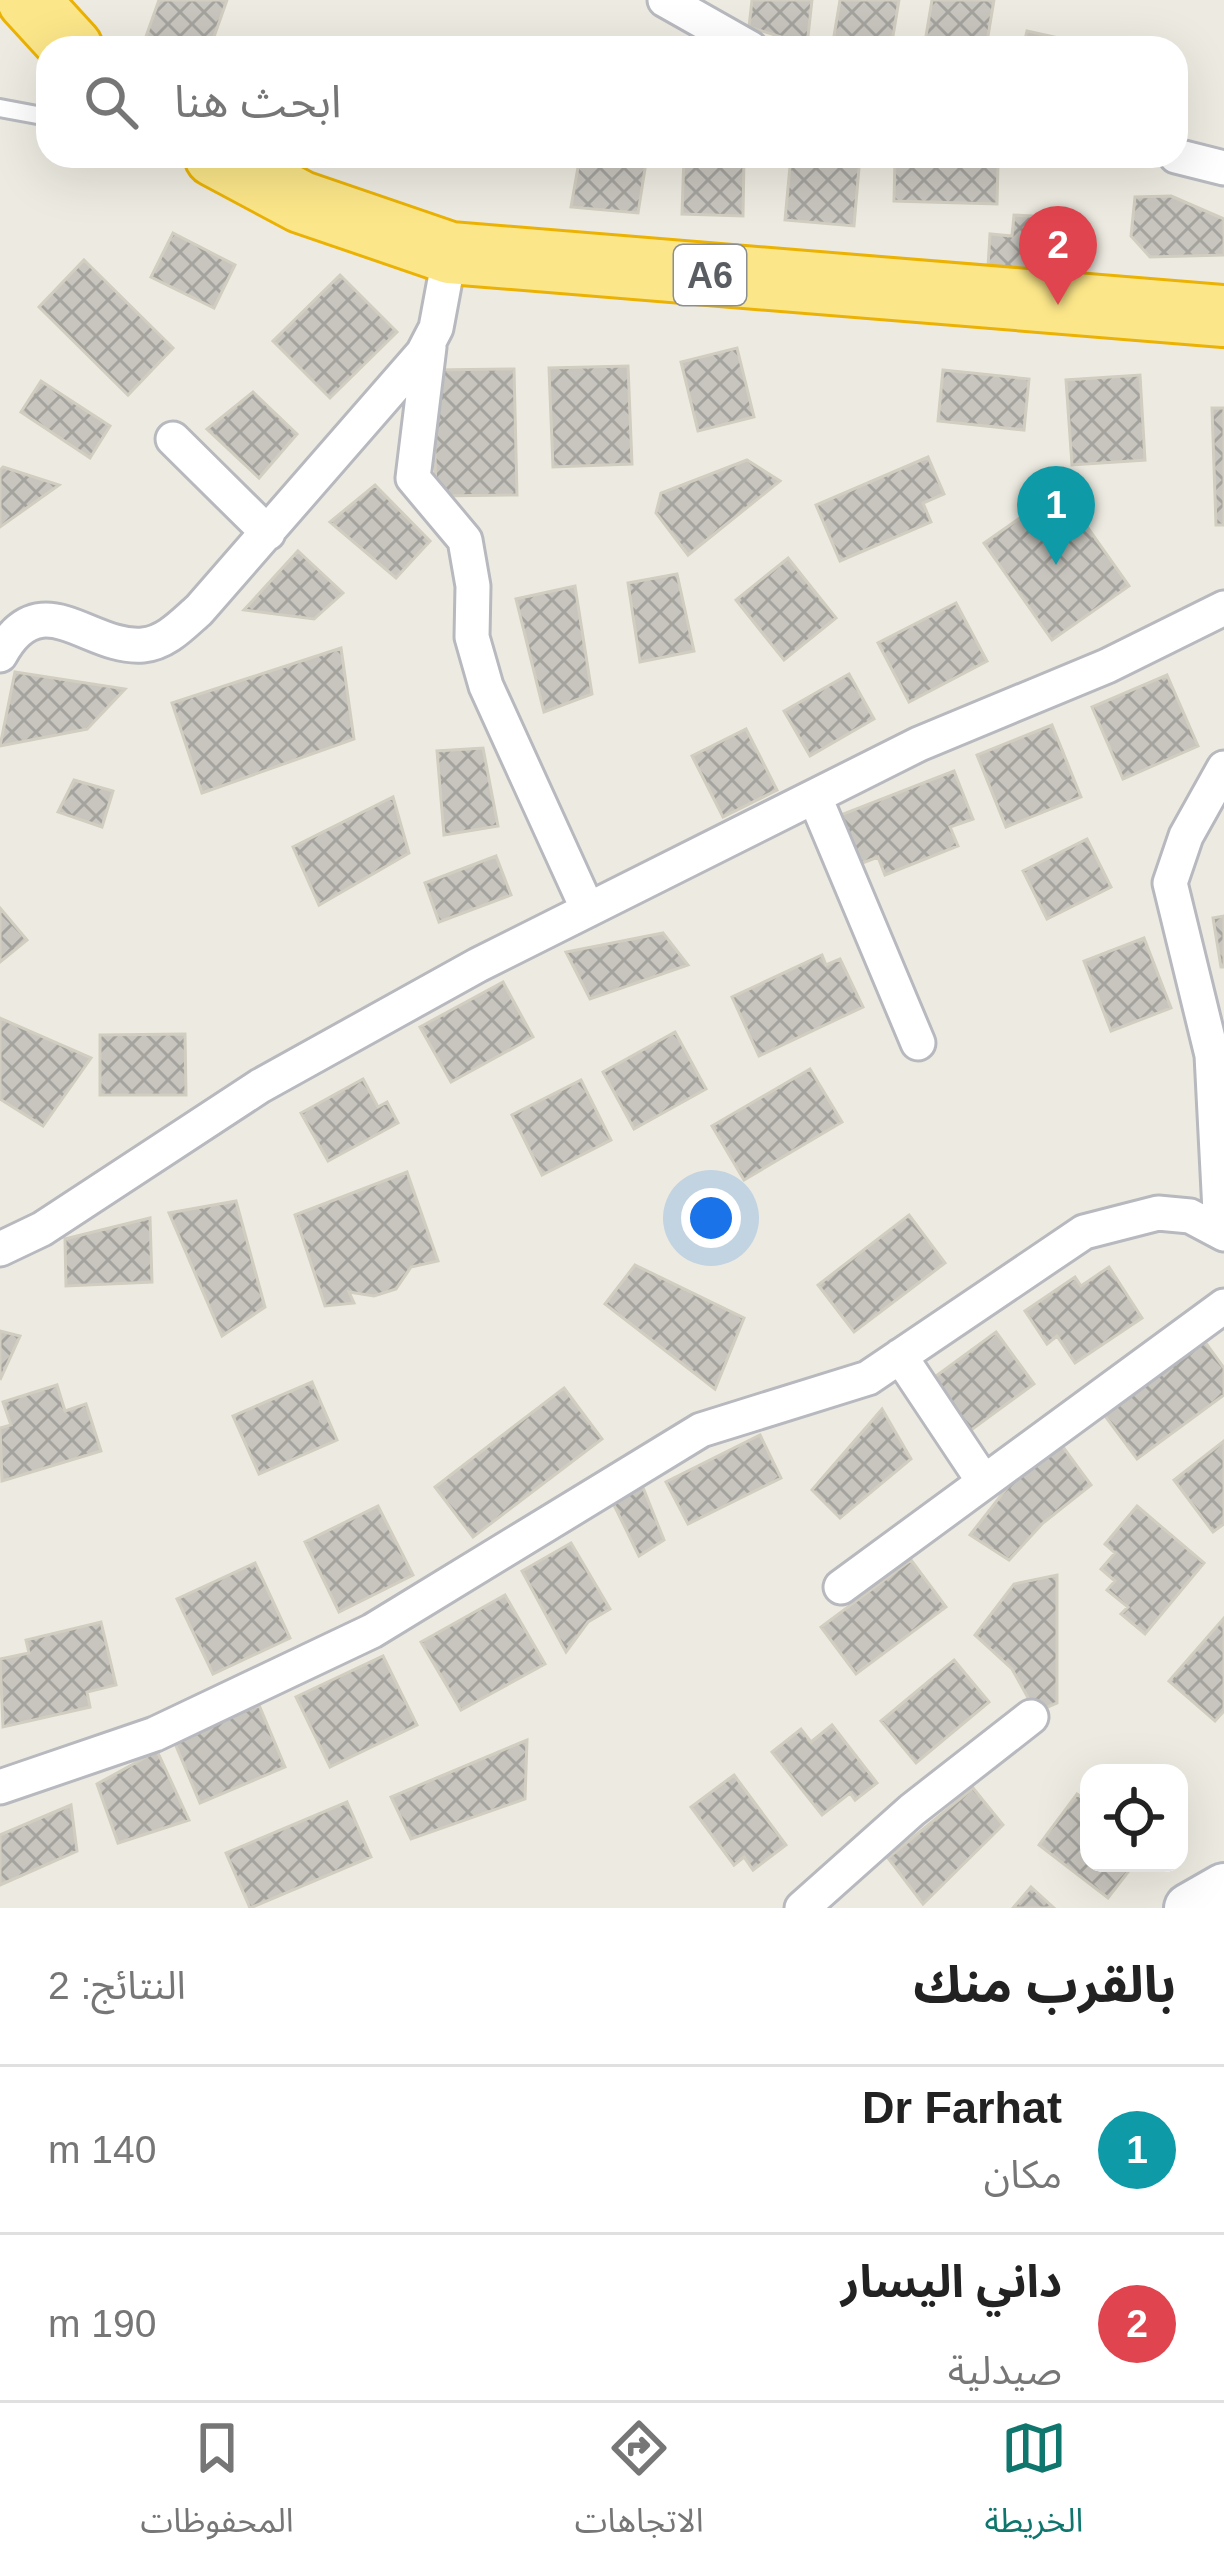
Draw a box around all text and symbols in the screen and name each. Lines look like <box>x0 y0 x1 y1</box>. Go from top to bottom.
search box <box>36 36 1188 168</box>
icon: search <box>78 69 144 135</box>
text: ابحث هنا <box>174 76 342 127</box>
pin: 2 <box>1019 206 1097 305</box>
road number: A6 <box>674 245 746 305</box>
pin: 1 <box>1017 466 1095 565</box>
your location <box>681 1188 741 1248</box>
map controls <box>1080 1764 1188 1872</box>
button: locate <box>1080 1764 1188 1872</box>
text: بالقرب منك <box>913 1956 1176 2013</box>
text: النتائج: 2 <box>48 1964 186 2007</box>
text: Dr Farhat <box>862 2082 1062 2133</box>
text: 140 m <box>48 2128 156 2171</box>
text: 1 <box>1126 2128 1148 2171</box>
text: مكان <box>984 2153 1062 2196</box>
text: داني اليسار <box>841 2256 1062 2307</box>
text: 190 m <box>48 2302 156 2345</box>
text: 2 <box>1126 2302 1148 2345</box>
text: صيدلية <box>948 2349 1062 2392</box>
tab: المحفوظات <box>141 2415 294 2556</box>
tab: الاتجاهات <box>575 2415 704 2556</box>
tab: الخريطة <box>985 2415 1083 2556</box>

